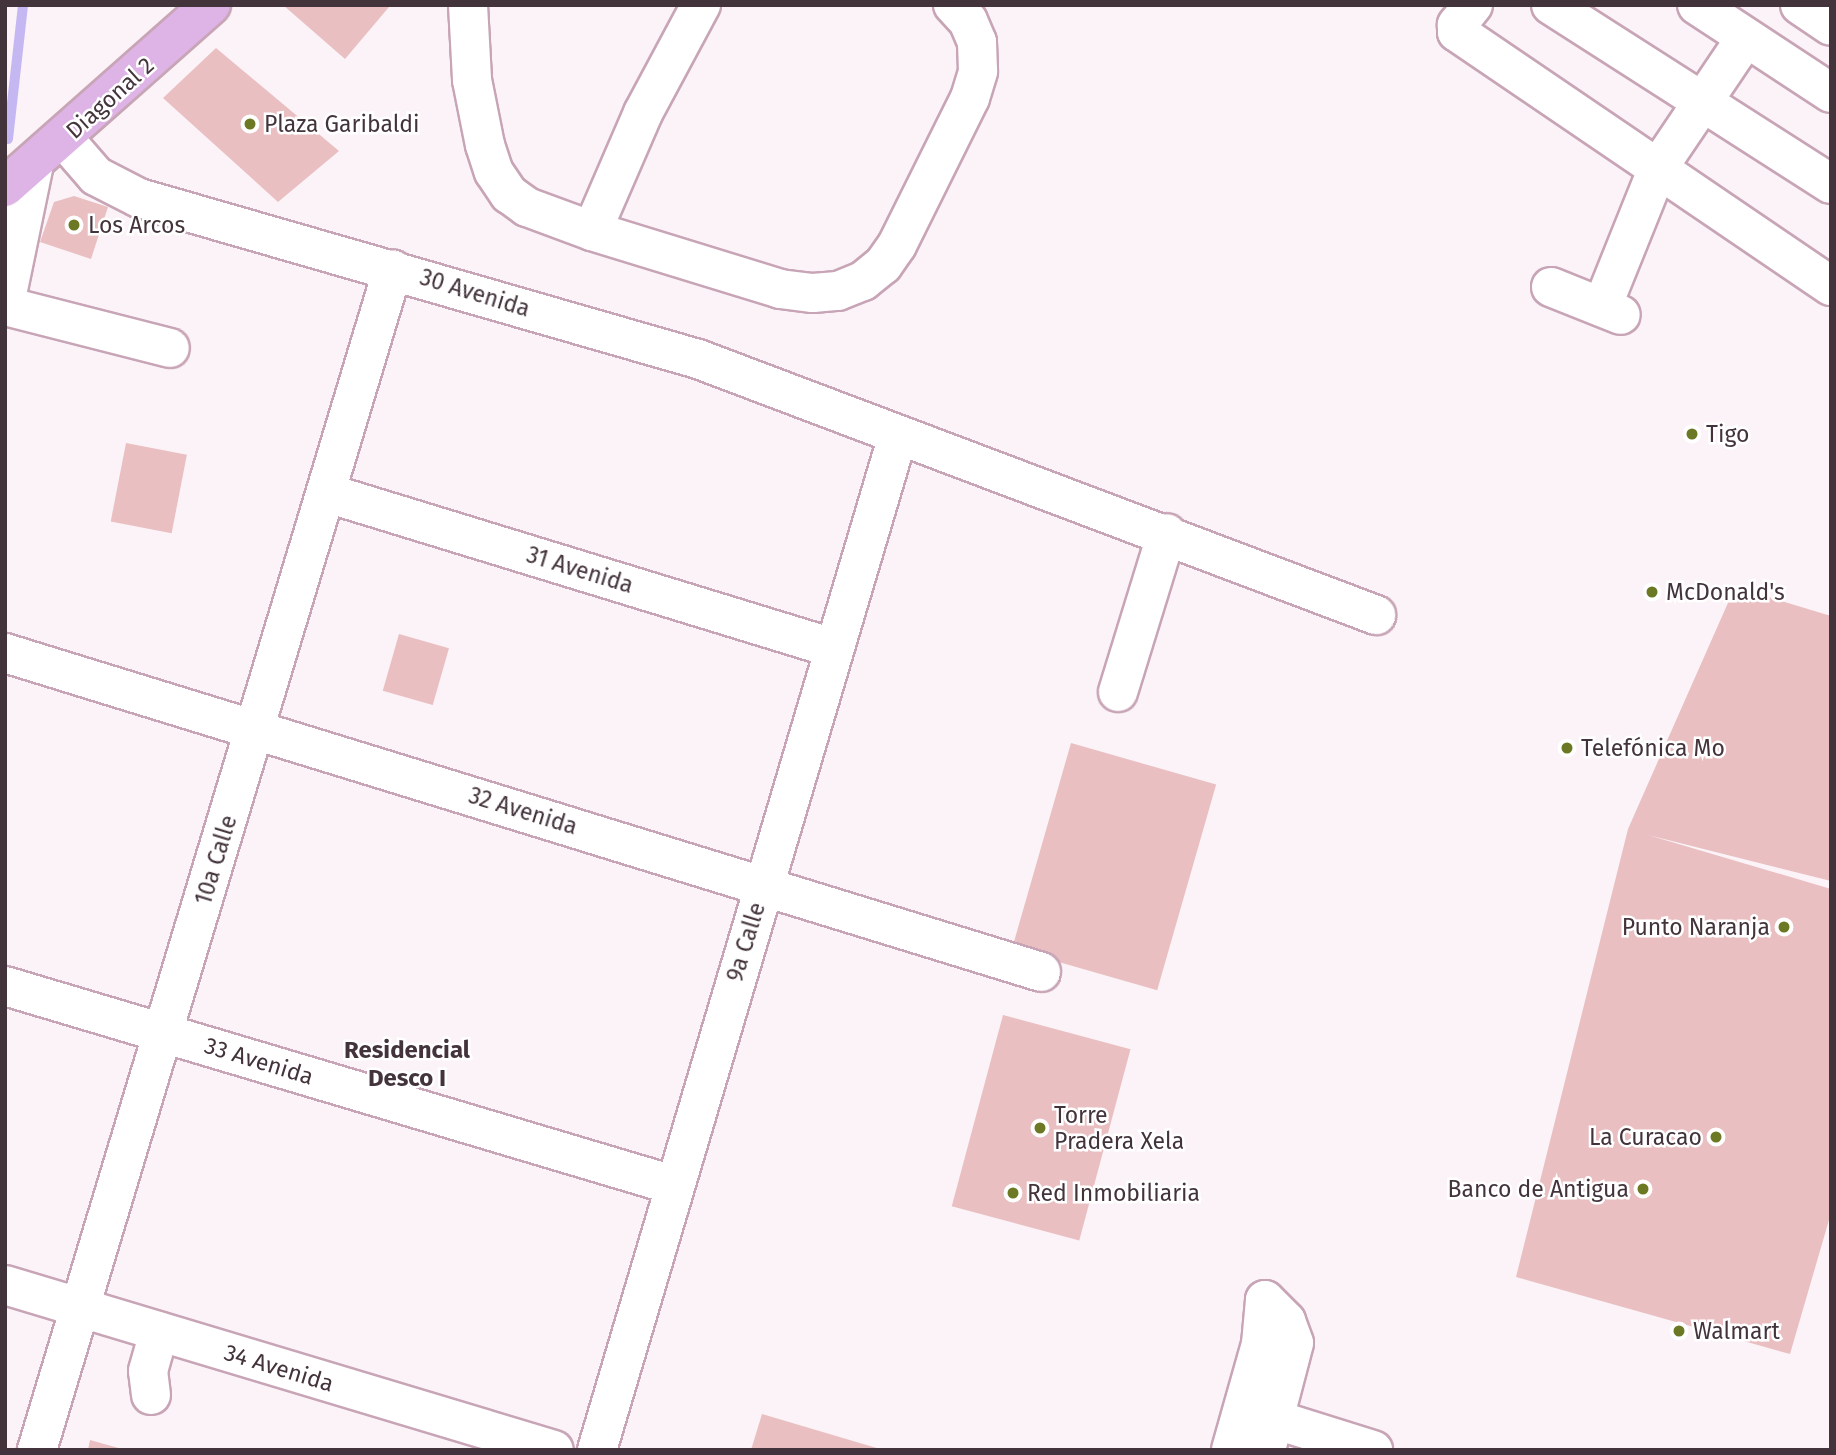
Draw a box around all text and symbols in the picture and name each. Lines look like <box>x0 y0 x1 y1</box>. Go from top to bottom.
street label: Diagonal 2 <box>60 51 160 145</box>
place label: Plaza Garibaldi <box>264 110 420 138</box>
marker: Plaza Garibaldi <box>242 116 258 132</box>
place label: Los Arcos <box>88 211 185 239</box>
marker: Los Arcos <box>66 217 82 233</box>
street label: 30 Avenida <box>417 263 533 323</box>
place label: Tigo <box>1706 420 1749 448</box>
marker: Tigo <box>1684 426 1700 442</box>
street label: 31 Avenida <box>523 541 637 599</box>
place label: McDonald's <box>1666 578 1785 606</box>
marker: McDonald's <box>1644 584 1660 600</box>
place label: Telefónica Mo <box>1581 734 1725 762</box>
marker: Telefónica Mo <box>1559 740 1575 756</box>
street label: 32 Avenida <box>465 781 581 841</box>
street label: 10a Calle <box>189 812 243 908</box>
street label: 9a Calle <box>721 899 771 985</box>
place label: Punto Naranja <box>1622 913 1770 941</box>
marker: Punto Naranja <box>1776 919 1792 935</box>
street label: 33 Avenida <box>201 1031 317 1091</box>
district label: Residencial Desco I <box>344 1037 470 1093</box>
place label: Torre Pradera Xela <box>1054 1101 1184 1155</box>
marker: Torre Pradera Xela <box>1032 1120 1048 1136</box>
place label: La Curacao <box>1589 1123 1702 1151</box>
marker: La Curacao <box>1708 1129 1724 1145</box>
place label: Banco de Antigua <box>1448 1175 1629 1203</box>
place label: Red Inmobiliaria <box>1027 1179 1200 1207</box>
marker: Banco de Antigua <box>1635 1181 1651 1197</box>
marker: Red Inmobiliaria <box>1005 1185 1021 1201</box>
place label: Walmart <box>1693 1317 1780 1345</box>
marker: Walmart <box>1671 1323 1687 1339</box>
street label: 34 Avenida <box>221 1338 337 1398</box>

